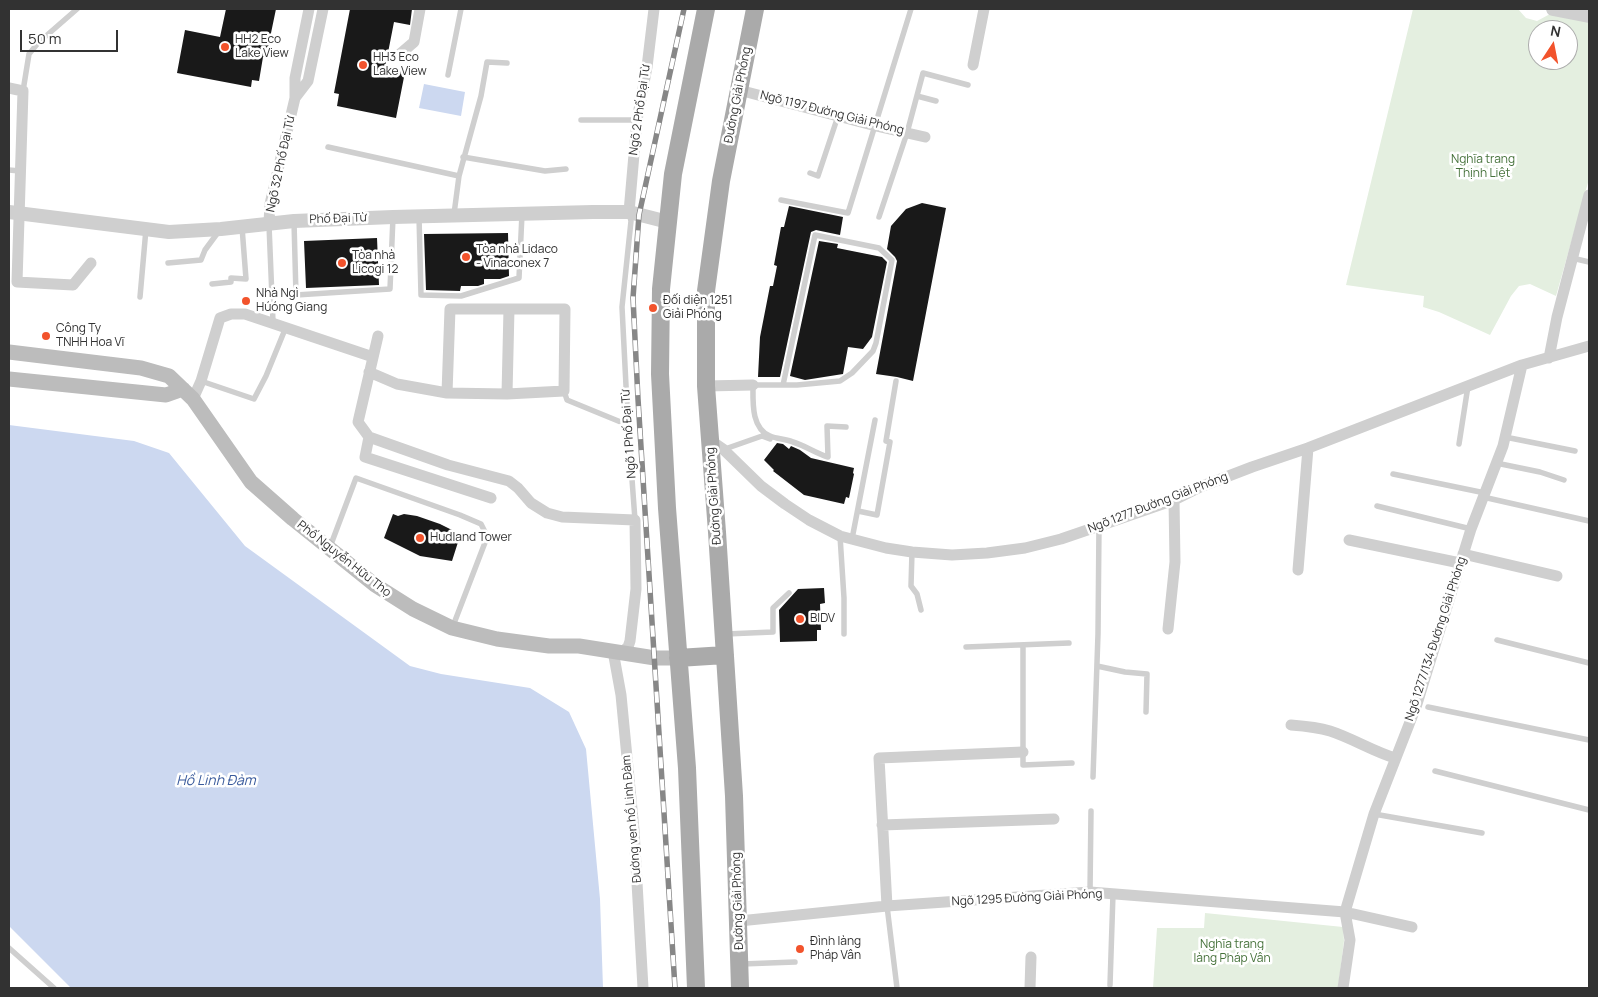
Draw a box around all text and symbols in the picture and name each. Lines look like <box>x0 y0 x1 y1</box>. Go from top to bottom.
scale bar <box>22 20 120 52</box>
north arrow <box>1528 20 1578 70</box>
text: N <box>1549 20 1563 41</box>
text: 50 m <box>28 28 62 49</box>
place label: HH2 Eco Lake View <box>235 33 289 61</box>
marker: HH2 Eco Lake View <box>219 41 231 53</box>
street label: Đường Giải Phóng <box>722 46 754 144</box>
place label: HH3 Eco Lake View <box>373 51 427 79</box>
marker: HH3 Eco Lake View <box>357 59 369 71</box>
street label: Ngõ 2 Phố Đại Từ <box>627 64 653 156</box>
street label: Ngõ 1197 Đường Giải Phóng <box>759 88 905 138</box>
street label: Ngõ 32 Phố Đại Từ <box>264 115 298 213</box>
park label: Nghĩa trang Thịnh Liệt <box>1451 153 1515 181</box>
street label: Phố Đại Từ <box>309 211 367 227</box>
place label: Tòa nhà Lidaco - Vinaconex 7 <box>476 243 558 271</box>
place label: Tòa nhà Licogi 12 <box>352 249 398 277</box>
marker: Tòa nhà Lidaco - Vinaconex 7 <box>460 251 472 263</box>
marker: Tòa nhà Licogi 12 <box>336 257 348 269</box>
place label: Nhà Ngì Húóng Giang <box>256 287 327 315</box>
place label: Đối diện 1251 Giải Phóng <box>663 294 733 322</box>
marker: Nhà Ngì Húóng Giang <box>240 295 252 307</box>
marker: Đối diện 1251 Giải Phóng <box>647 302 659 314</box>
place label: Công Ty TNHH Hoa Vĩ <box>56 322 124 350</box>
marker: Công Ty TNHH Hoa Vĩ <box>40 330 52 342</box>
street label: Ngõ 1 Phố Đại Từ <box>619 389 639 479</box>
street label: Đường Giải Phóng <box>703 447 725 545</box>
street label: Ngõ 1277 Đường Giải Phóng <box>1086 470 1230 536</box>
street label: Phố Nguyễn Hữu Thọ <box>294 518 394 600</box>
place label: Hudland Tower <box>430 531 512 545</box>
marker: Hudland Tower <box>414 532 426 544</box>
street label: Ngõ 1277/134 Đường Giải Phóng <box>1403 555 1469 723</box>
place label: BIDV <box>810 612 835 626</box>
marker: BIDV <box>794 613 806 625</box>
street label: Đường ven hồ Linh Đàm <box>619 754 645 884</box>
water label: Hồ Linh Đàm <box>176 773 256 789</box>
street label: Đường Giải Phóng <box>729 852 747 950</box>
street label: Ngõ 1295 Đường Giải Phóng <box>951 887 1103 909</box>
place label: Đình làng Pháp Vân <box>810 935 861 963</box>
park label: Nghĩa trang làng Pháp Vân <box>1193 938 1271 966</box>
marker: Đình làng Pháp Vân <box>794 943 806 955</box>

